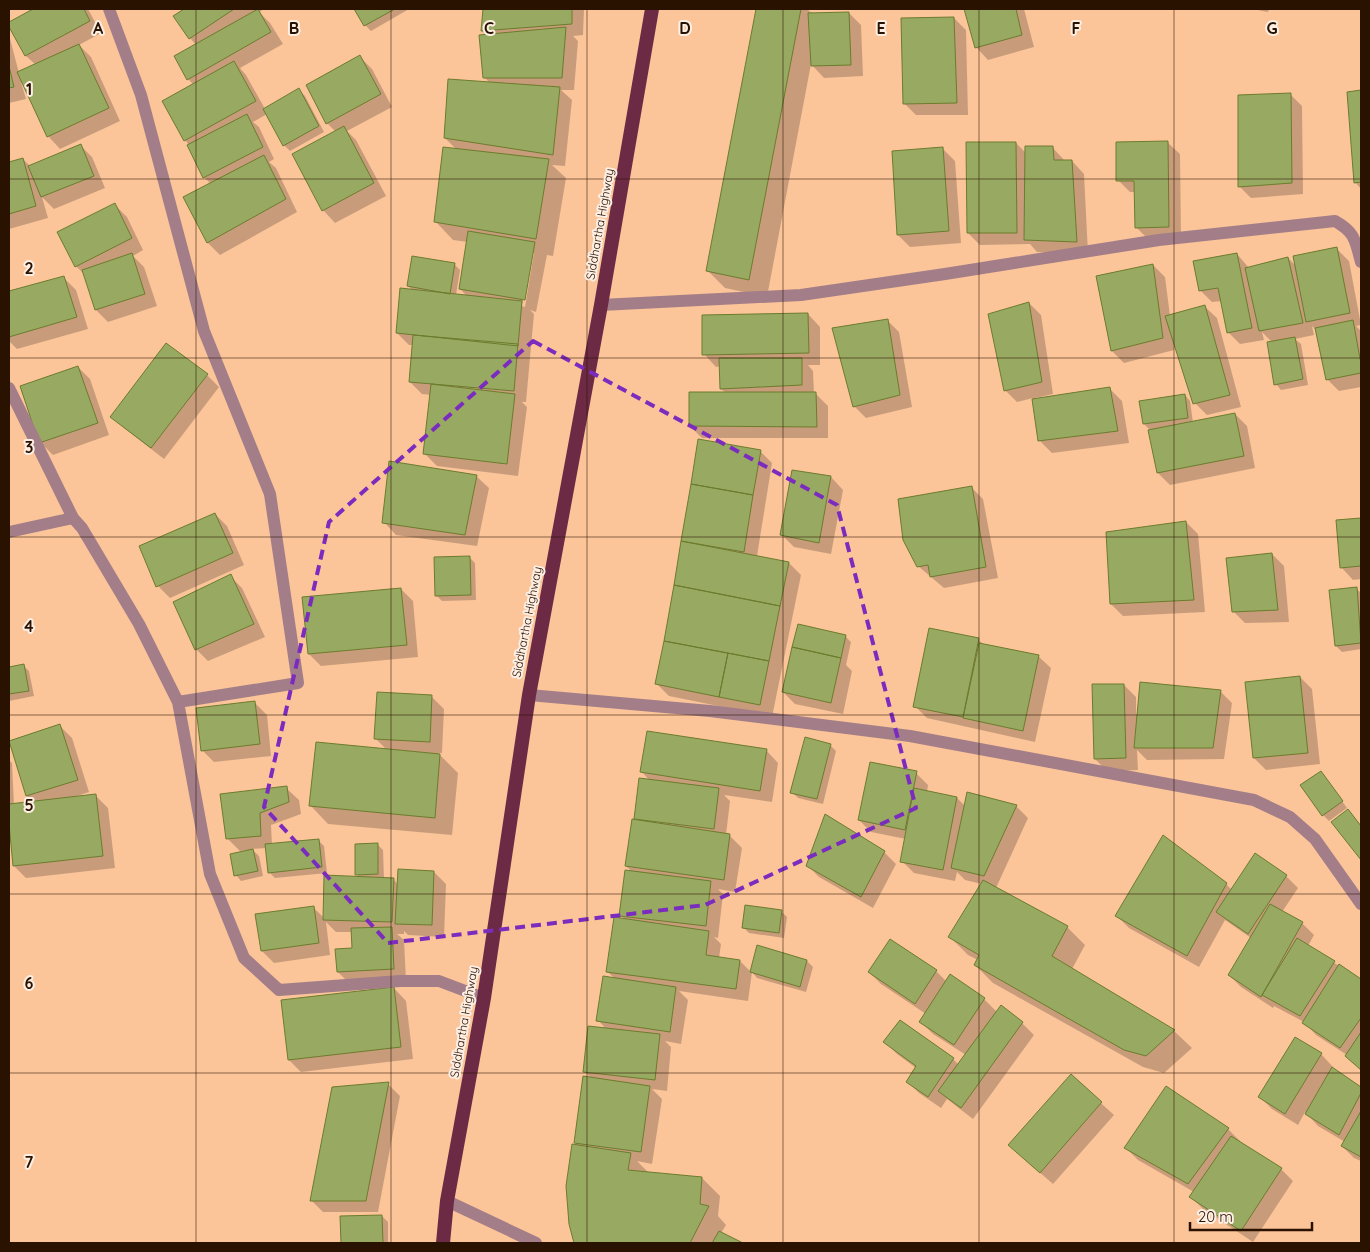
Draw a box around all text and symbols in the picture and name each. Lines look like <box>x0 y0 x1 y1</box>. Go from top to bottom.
text: A <box>93 18 104 38</box>
text: B <box>289 18 299 38</box>
text: C <box>484 18 494 38</box>
text: D <box>679 18 691 38</box>
text: E <box>876 18 886 38</box>
text: F <box>1072 18 1081 38</box>
text: G <box>1266 18 1278 38</box>
text: 1 <box>26 79 32 99</box>
street label: Siddhartha Highway <box>582 167 617 281</box>
text: 2 <box>24 258 34 278</box>
text: 3 <box>25 437 33 457</box>
street label: Siddhartha Highway <box>508 565 545 679</box>
text: 4 <box>24 616 34 636</box>
text: 5 <box>24 795 34 815</box>
street label: Siddhartha Highway <box>446 965 481 1079</box>
text: 6 <box>25 973 34 993</box>
text: 7 <box>25 1152 34 1172</box>
scale bar <box>1190 1200 1312 1232</box>
text: 20 m <box>1198 1207 1233 1226</box>

